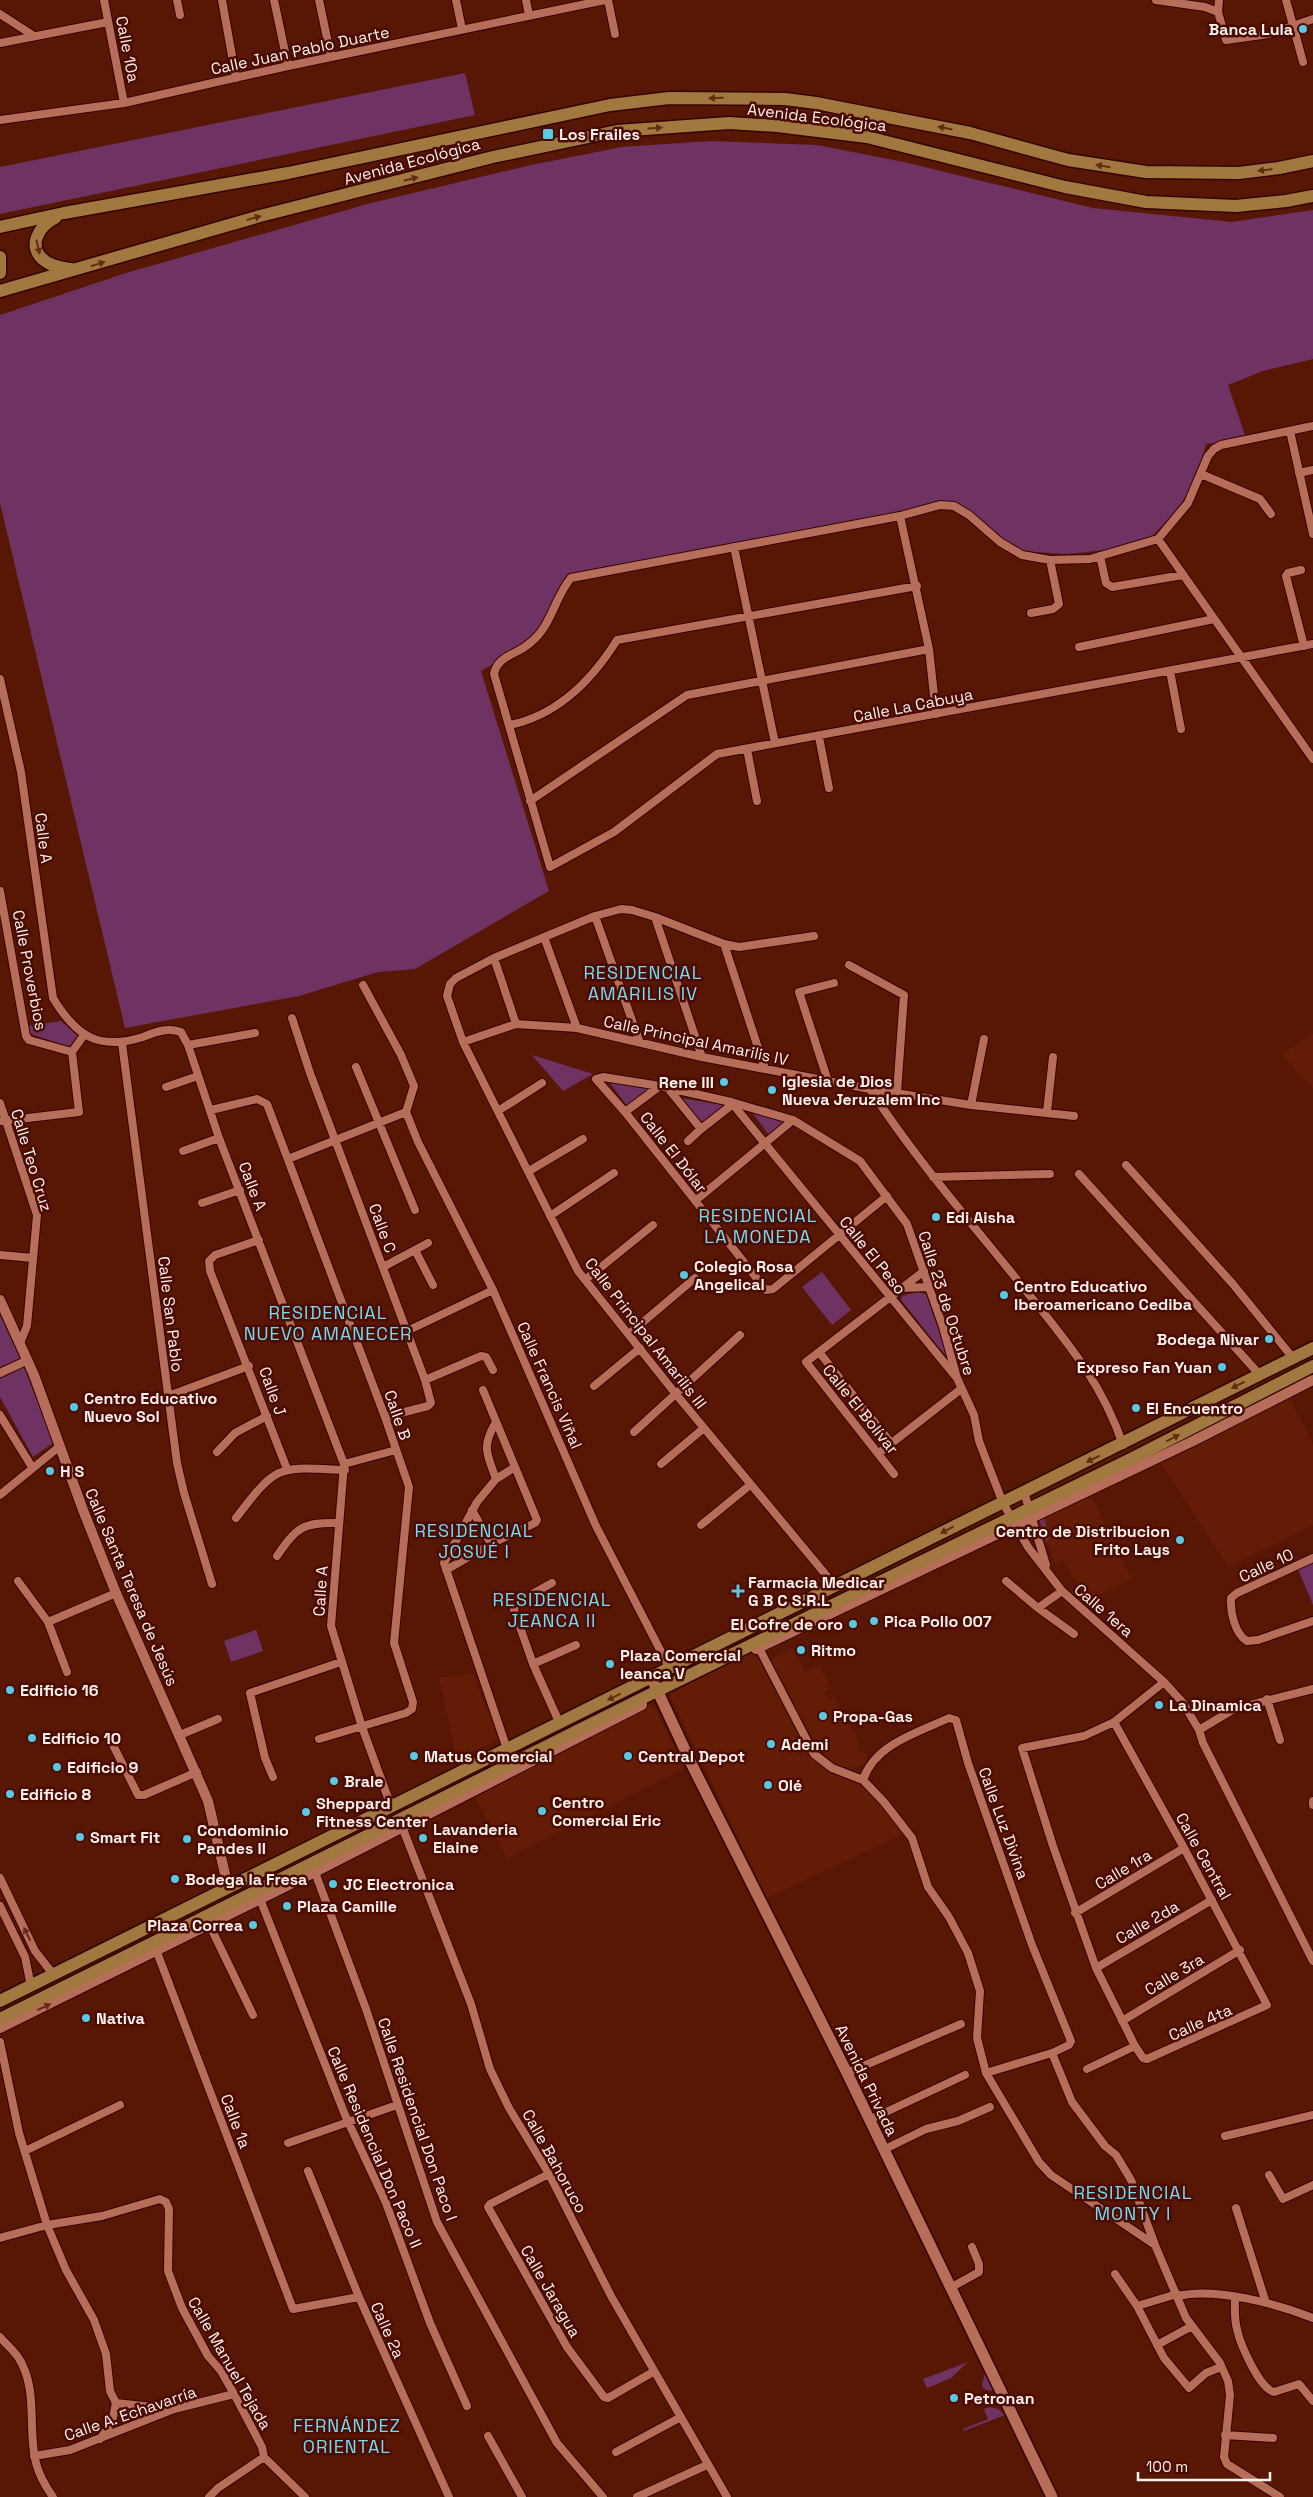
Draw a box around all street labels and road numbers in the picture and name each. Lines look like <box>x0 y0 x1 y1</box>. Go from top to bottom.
street label: Calle 10a <box>111 14 144 84</box>
street label: Calle Juan Pablo Duarte <box>209 21 391 80</box>
street label: Avenida Ecológica <box>746 99 888 136</box>
street label: Avenida Ecológica <box>342 133 483 190</box>
street label: Calle La Cabuya <box>851 684 975 727</box>
street label: Calle A <box>30 812 57 865</box>
street label: Calle Proverbios <box>8 908 51 1032</box>
street label: Calle Principal Amarilis IV <box>602 1011 790 1070</box>
street label: Calle Teo Cruz <box>6 1106 57 1214</box>
street label: Calle El Dólar <box>635 1107 712 1197</box>
street label: Calle A <box>234 1159 271 1214</box>
street label: Calle C <box>364 1201 401 1256</box>
street label: Calle El Peso <box>835 1212 911 1299</box>
street label: Calle 23 de Octubre <box>913 1228 980 1378</box>
street label: Calle Principal Amarilis III <box>580 1253 711 1413</box>
street label: Calle San Pablo <box>153 1255 188 1373</box>
street label: Calle Francis Viñal <box>512 1318 587 1452</box>
street label: Calle El Bolívar <box>818 1360 903 1459</box>
street label: Calle J <box>254 1364 291 1418</box>
street label: Calle B <box>379 1387 416 1443</box>
street label: Calle Santa Teresa de Jesús <box>80 1485 183 1689</box>
street label: Calle 10 <box>1236 1544 1297 1587</box>
street label: Calle A <box>308 1565 333 1617</box>
street label: Calle 1era <box>1070 1579 1138 1642</box>
street label: Calle Luz Divina <box>974 1764 1034 1882</box>
street label: Calle Central <box>1171 1809 1236 1904</box>
street label: Calle 1ra <box>1091 1844 1155 1895</box>
street label: Calle 2da <box>1112 1896 1183 1949</box>
street label: Calle 3ra <box>1141 1949 1208 2000</box>
street label: Calle 4ta <box>1165 1999 1235 2046</box>
street label: Calle Residencial Don Paco I <box>373 2015 462 2223</box>
street label: Avenida Privada <box>831 2021 903 2139</box>
street label: Calle Residencial Don Paco II <box>322 2043 427 2251</box>
street label: Calle 1a <box>216 2091 256 2151</box>
street label: Calle Bahoruco <box>517 2106 592 2217</box>
street label: Calle Jaragua <box>516 2241 585 2341</box>
street label: Calle Manuel Tejada <box>183 2293 276 2434</box>
street label: Calle 2a <box>366 2299 409 2362</box>
street label: Calle A. Echavarría <box>61 2381 199 2446</box>

